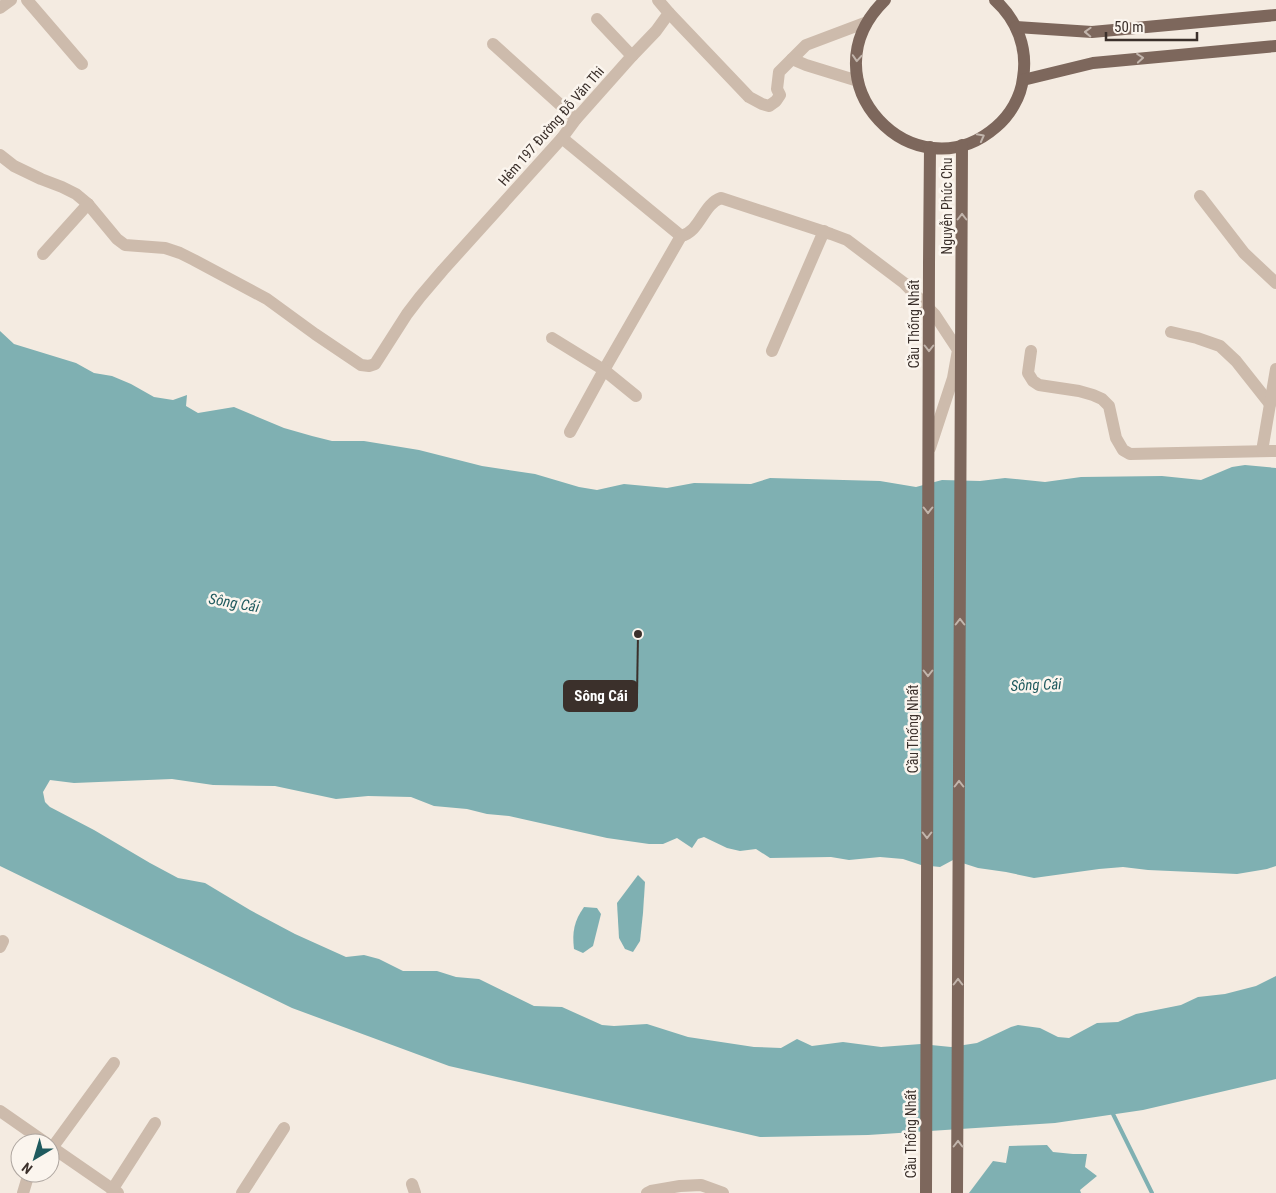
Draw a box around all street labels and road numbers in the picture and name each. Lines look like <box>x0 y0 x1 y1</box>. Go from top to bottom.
street label: Hẻm 197 Đường Đỗ Văn Thi <box>495 63 607 189</box>
street label: Nguyễn Phúc Chu <box>939 157 955 255</box>
street label: Cầu Thống Nhất <box>906 280 922 368</box>
street label: Cầu Thống Nhất <box>905 685 921 773</box>
street label: Cầu Thống Nhất <box>903 1090 919 1178</box>

